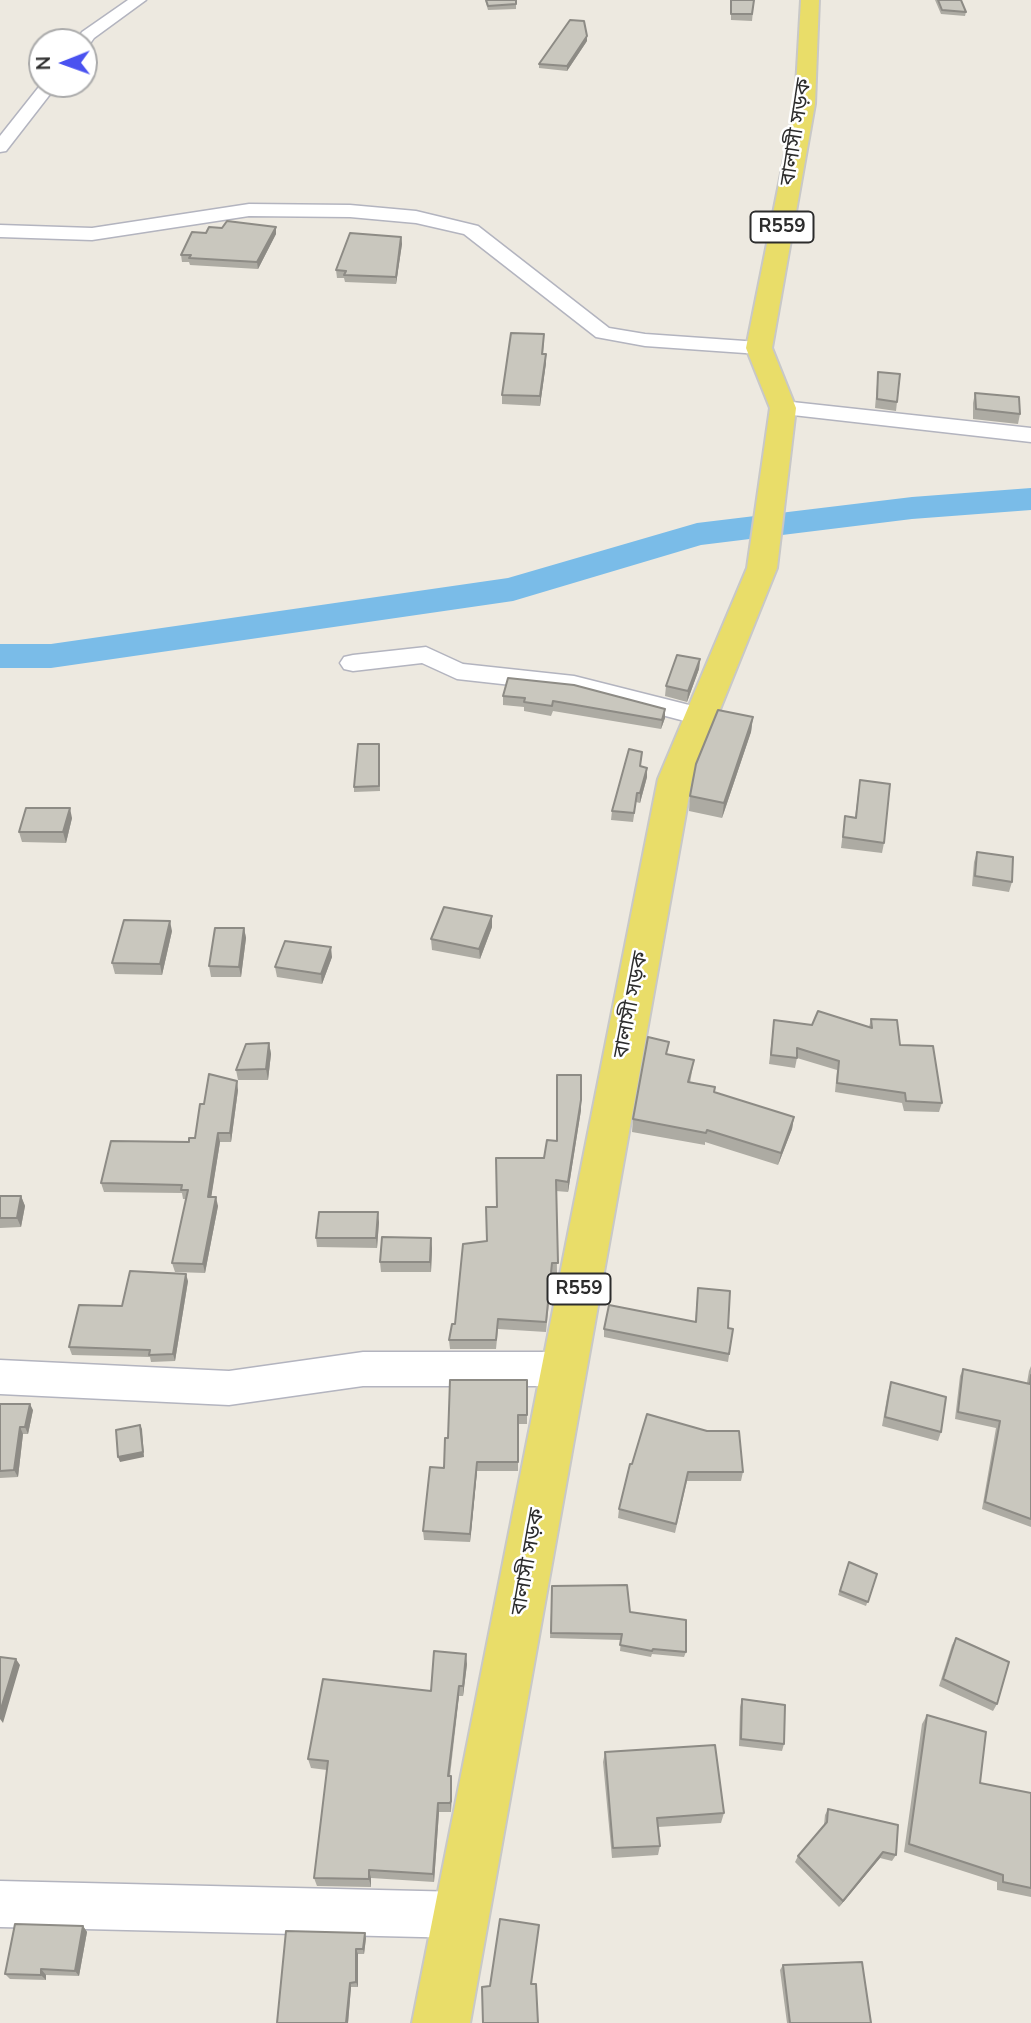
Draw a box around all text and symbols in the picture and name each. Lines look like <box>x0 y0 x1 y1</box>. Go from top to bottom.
north arrow <box>28 28 98 98</box>
text: N <box>31 56 57 71</box>
street label: বালাসী সড়ক <box>776 77 818 187</box>
road number: R559 <box>750 212 814 243</box>
street label: বালাসী সড়ক <box>609 950 655 1060</box>
road number: R559 <box>548 1274 610 1304</box>
street label: বালাসী সড়ক <box>507 1507 551 1617</box>

